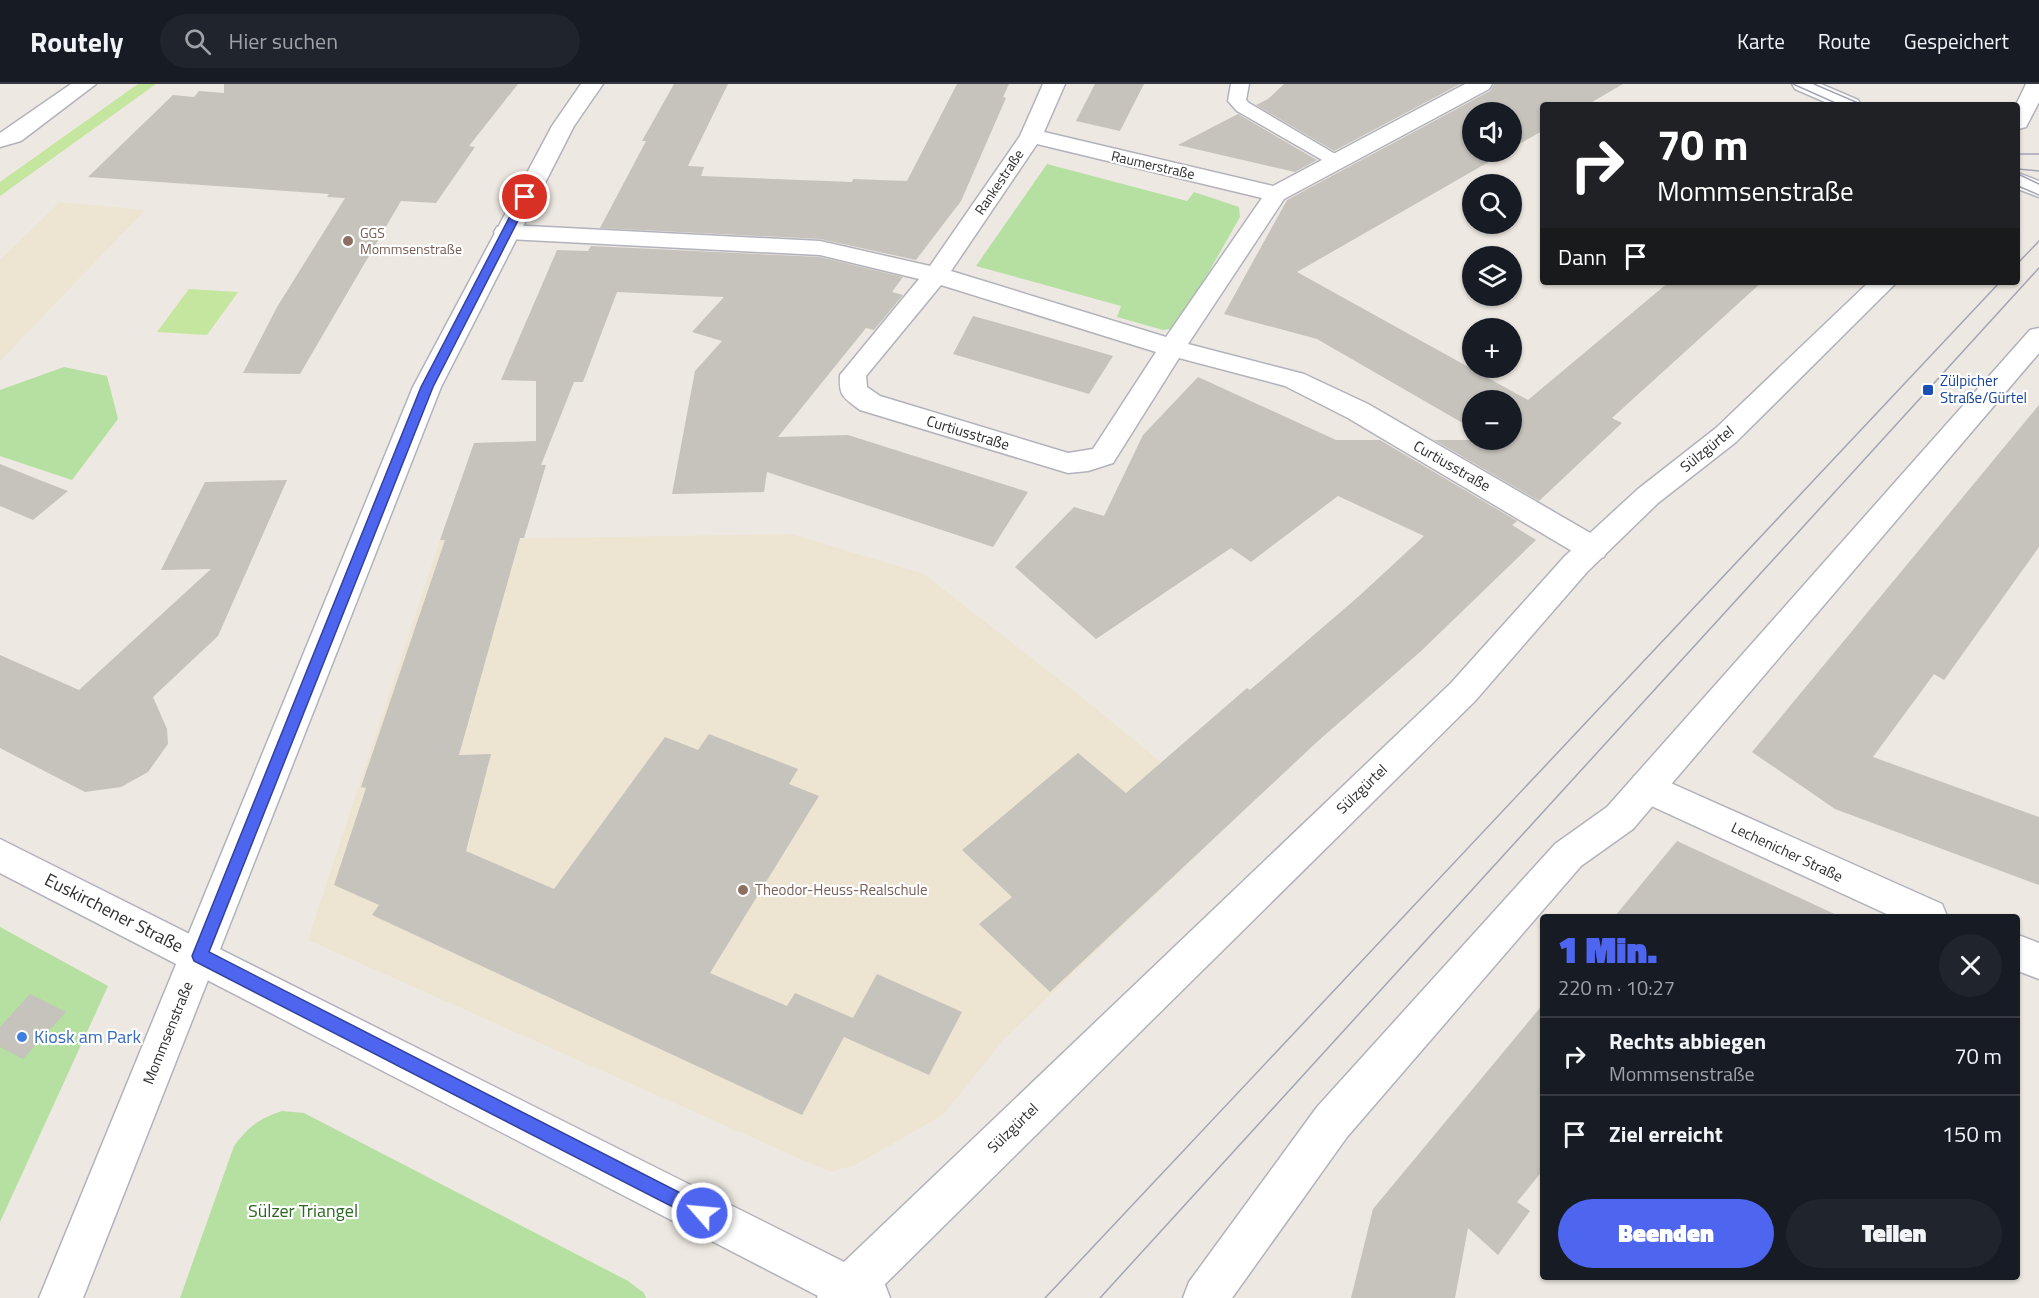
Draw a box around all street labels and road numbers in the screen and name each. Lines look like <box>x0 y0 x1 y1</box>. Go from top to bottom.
street label: Rankestraße <box>969 145 1028 219</box>
street label: Raumerstraße <box>1109 145 1197 184</box>
street label: Curtiusstraße <box>924 409 1013 456</box>
street label: Sülzgürtel <box>1675 420 1739 478</box>
street label: Curtiusstraße <box>1409 434 1495 497</box>
street label: Sülzgürtel <box>1331 758 1393 819</box>
street label: Lechenicher Straße <box>1728 816 1847 888</box>
street label: Euskirchener Straße <box>40 866 188 959</box>
street label: Mommsenstraße <box>136 978 199 1088</box>
street label: Sülzgürtel <box>982 1097 1044 1158</box>

